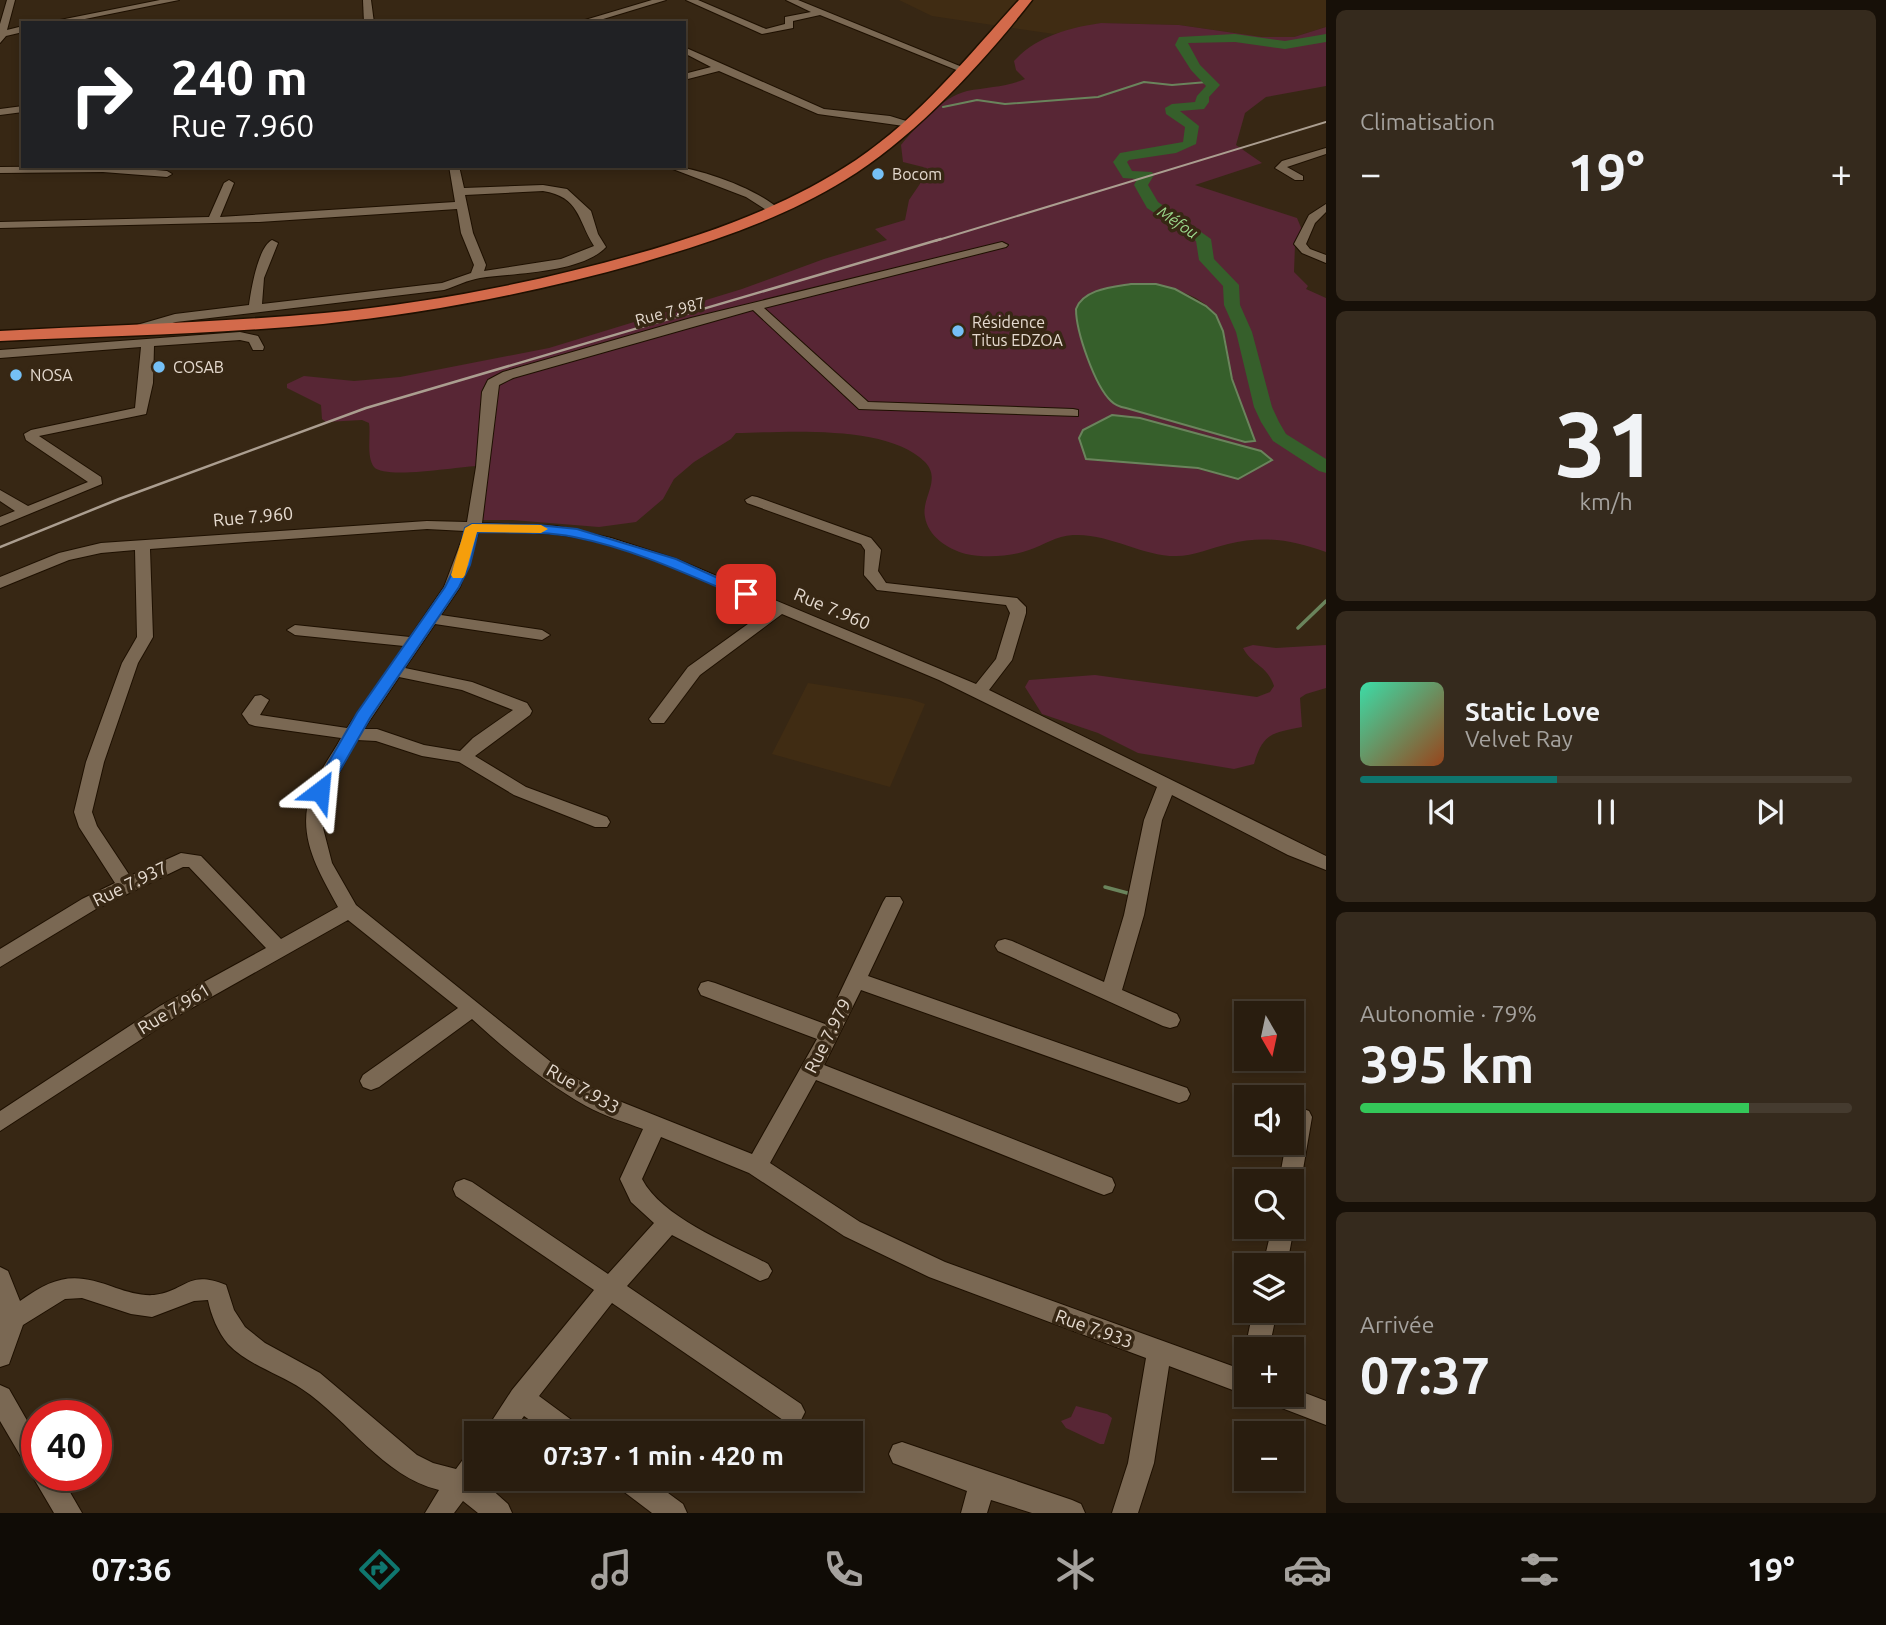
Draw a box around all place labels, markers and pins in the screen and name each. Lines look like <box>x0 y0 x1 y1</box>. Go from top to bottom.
place label: Bocom <box>892 165 942 183</box>
marker: Bocom <box>870 166 886 182</box>
place label: Résidence Titus EDZOA <box>972 313 1063 349</box>
marker: Résidence Titus EDZOA <box>950 323 966 339</box>
place label: COSAB <box>173 358 224 376</box>
marker: COSAB <box>151 359 167 375</box>
place label: NOSA <box>30 366 73 384</box>
marker: NOSA <box>8 367 24 383</box>
pin <box>716 564 776 624</box>

